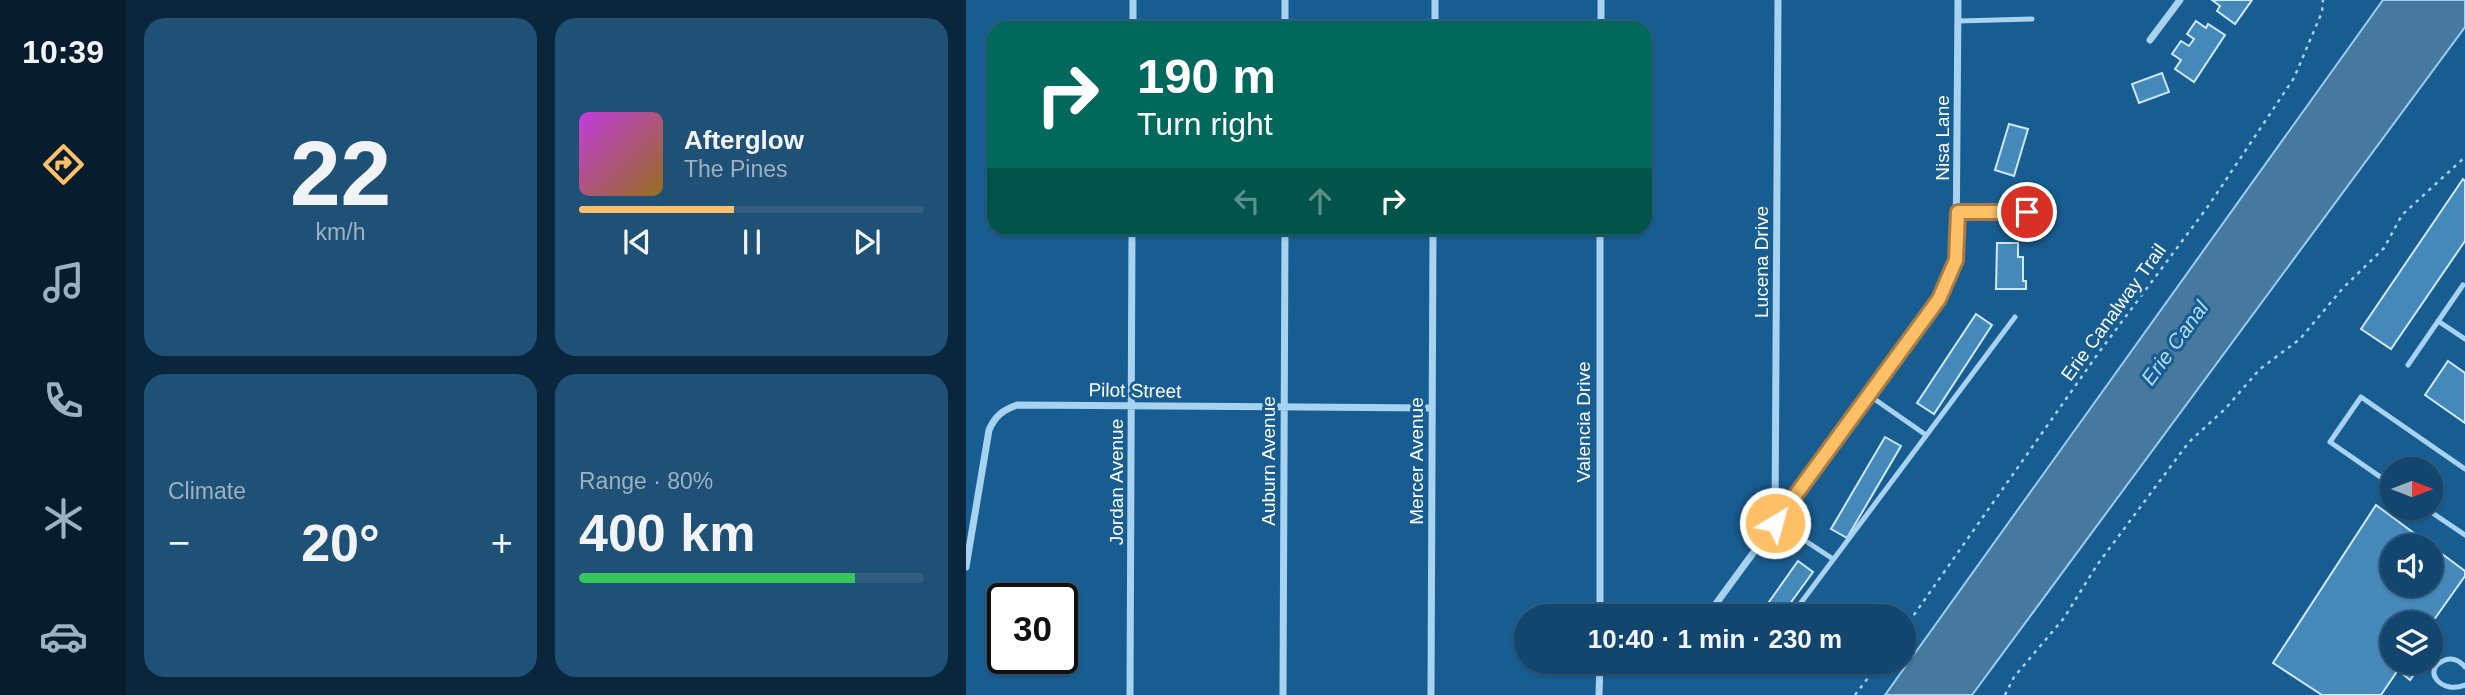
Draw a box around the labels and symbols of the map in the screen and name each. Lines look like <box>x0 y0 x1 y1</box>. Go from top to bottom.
street label: Nisa Lane <box>1932 95 1953 181</box>
pin <box>1997 182 2057 242</box>
street label: Lucena Drive <box>1751 206 1772 318</box>
street label: Erie Canalway Trail <box>2057 240 2170 385</box>
water label: Erie Canal <box>2136 295 2213 389</box>
street label: Valencia Drive <box>1573 361 1594 483</box>
street label: Pilot Street <box>1088 379 1182 402</box>
street label: Auburn Avenue <box>1258 396 1279 526</box>
street label: Mercer Avenue <box>1406 397 1427 525</box>
street label: Jordan Avenue <box>1106 419 1127 545</box>
north arrow <box>2380 457 2443 520</box>
position arrow <box>1738 486 1812 560</box>
speed limit sign: 30 <box>987 583 1078 674</box>

